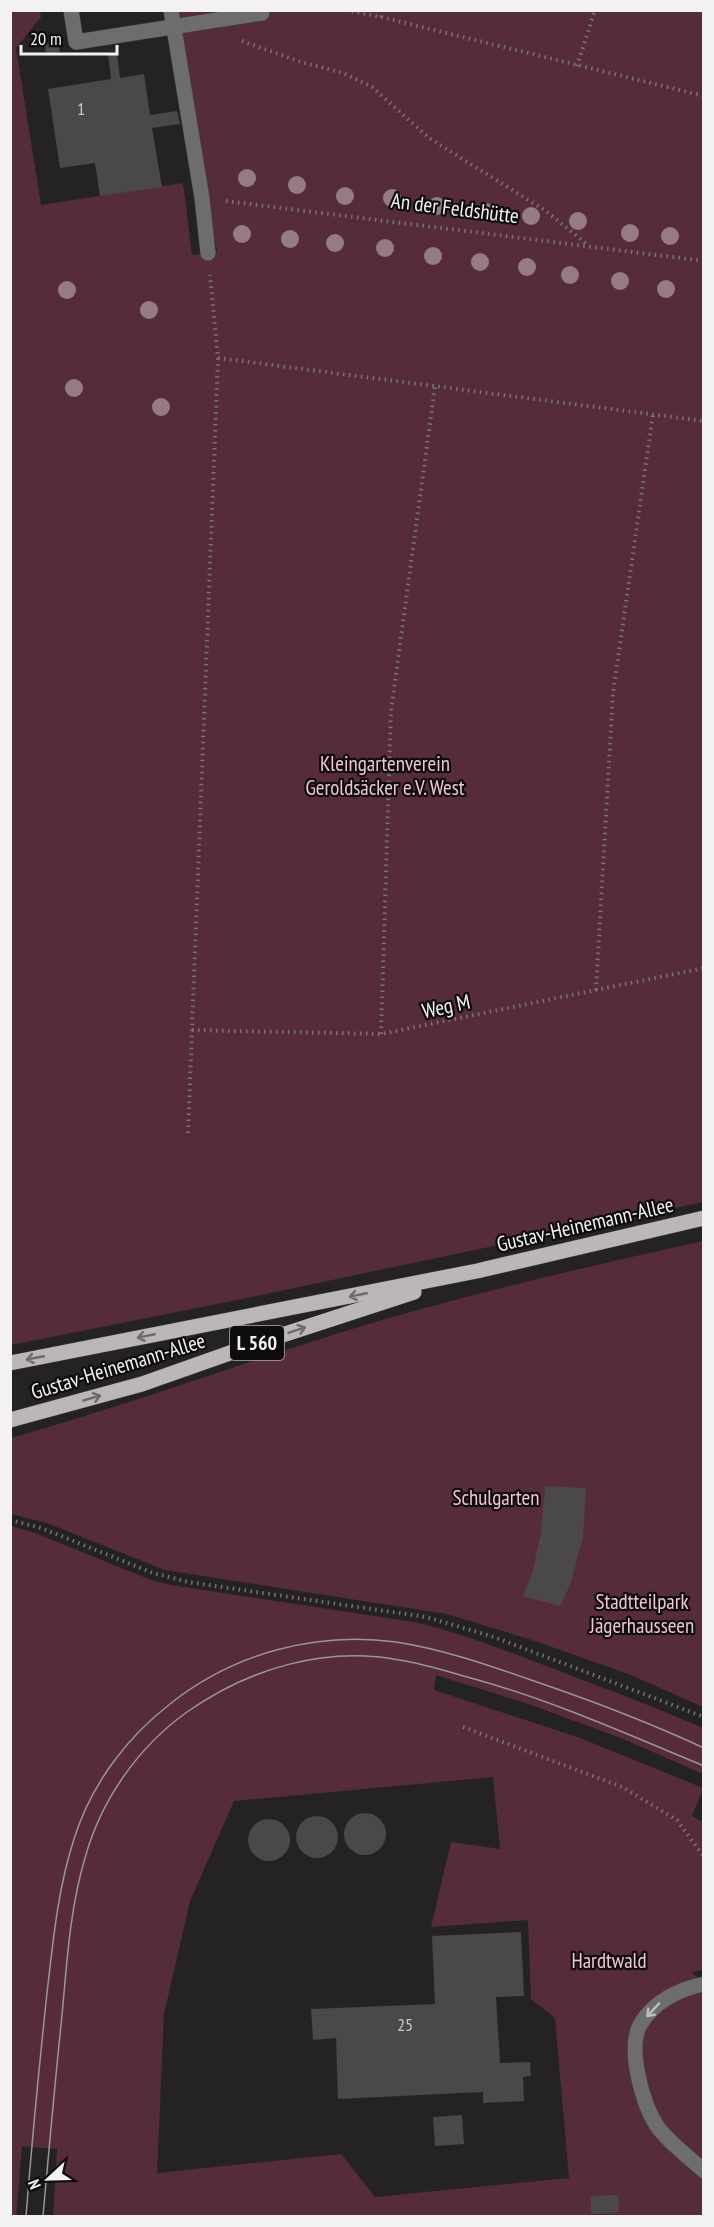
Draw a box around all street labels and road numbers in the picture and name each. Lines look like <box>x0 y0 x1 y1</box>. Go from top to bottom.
street label: An der Feldshütte <box>390 187 520 229</box>
street label: Weg M <box>419 988 473 1024</box>
street label: Gustav-Heinemann-Allee <box>494 1191 676 1257</box>
road number: L 560 <box>230 1326 284 1360</box>
street label: Gustav-Heinemann-Allee <box>28 1327 208 1405</box>

